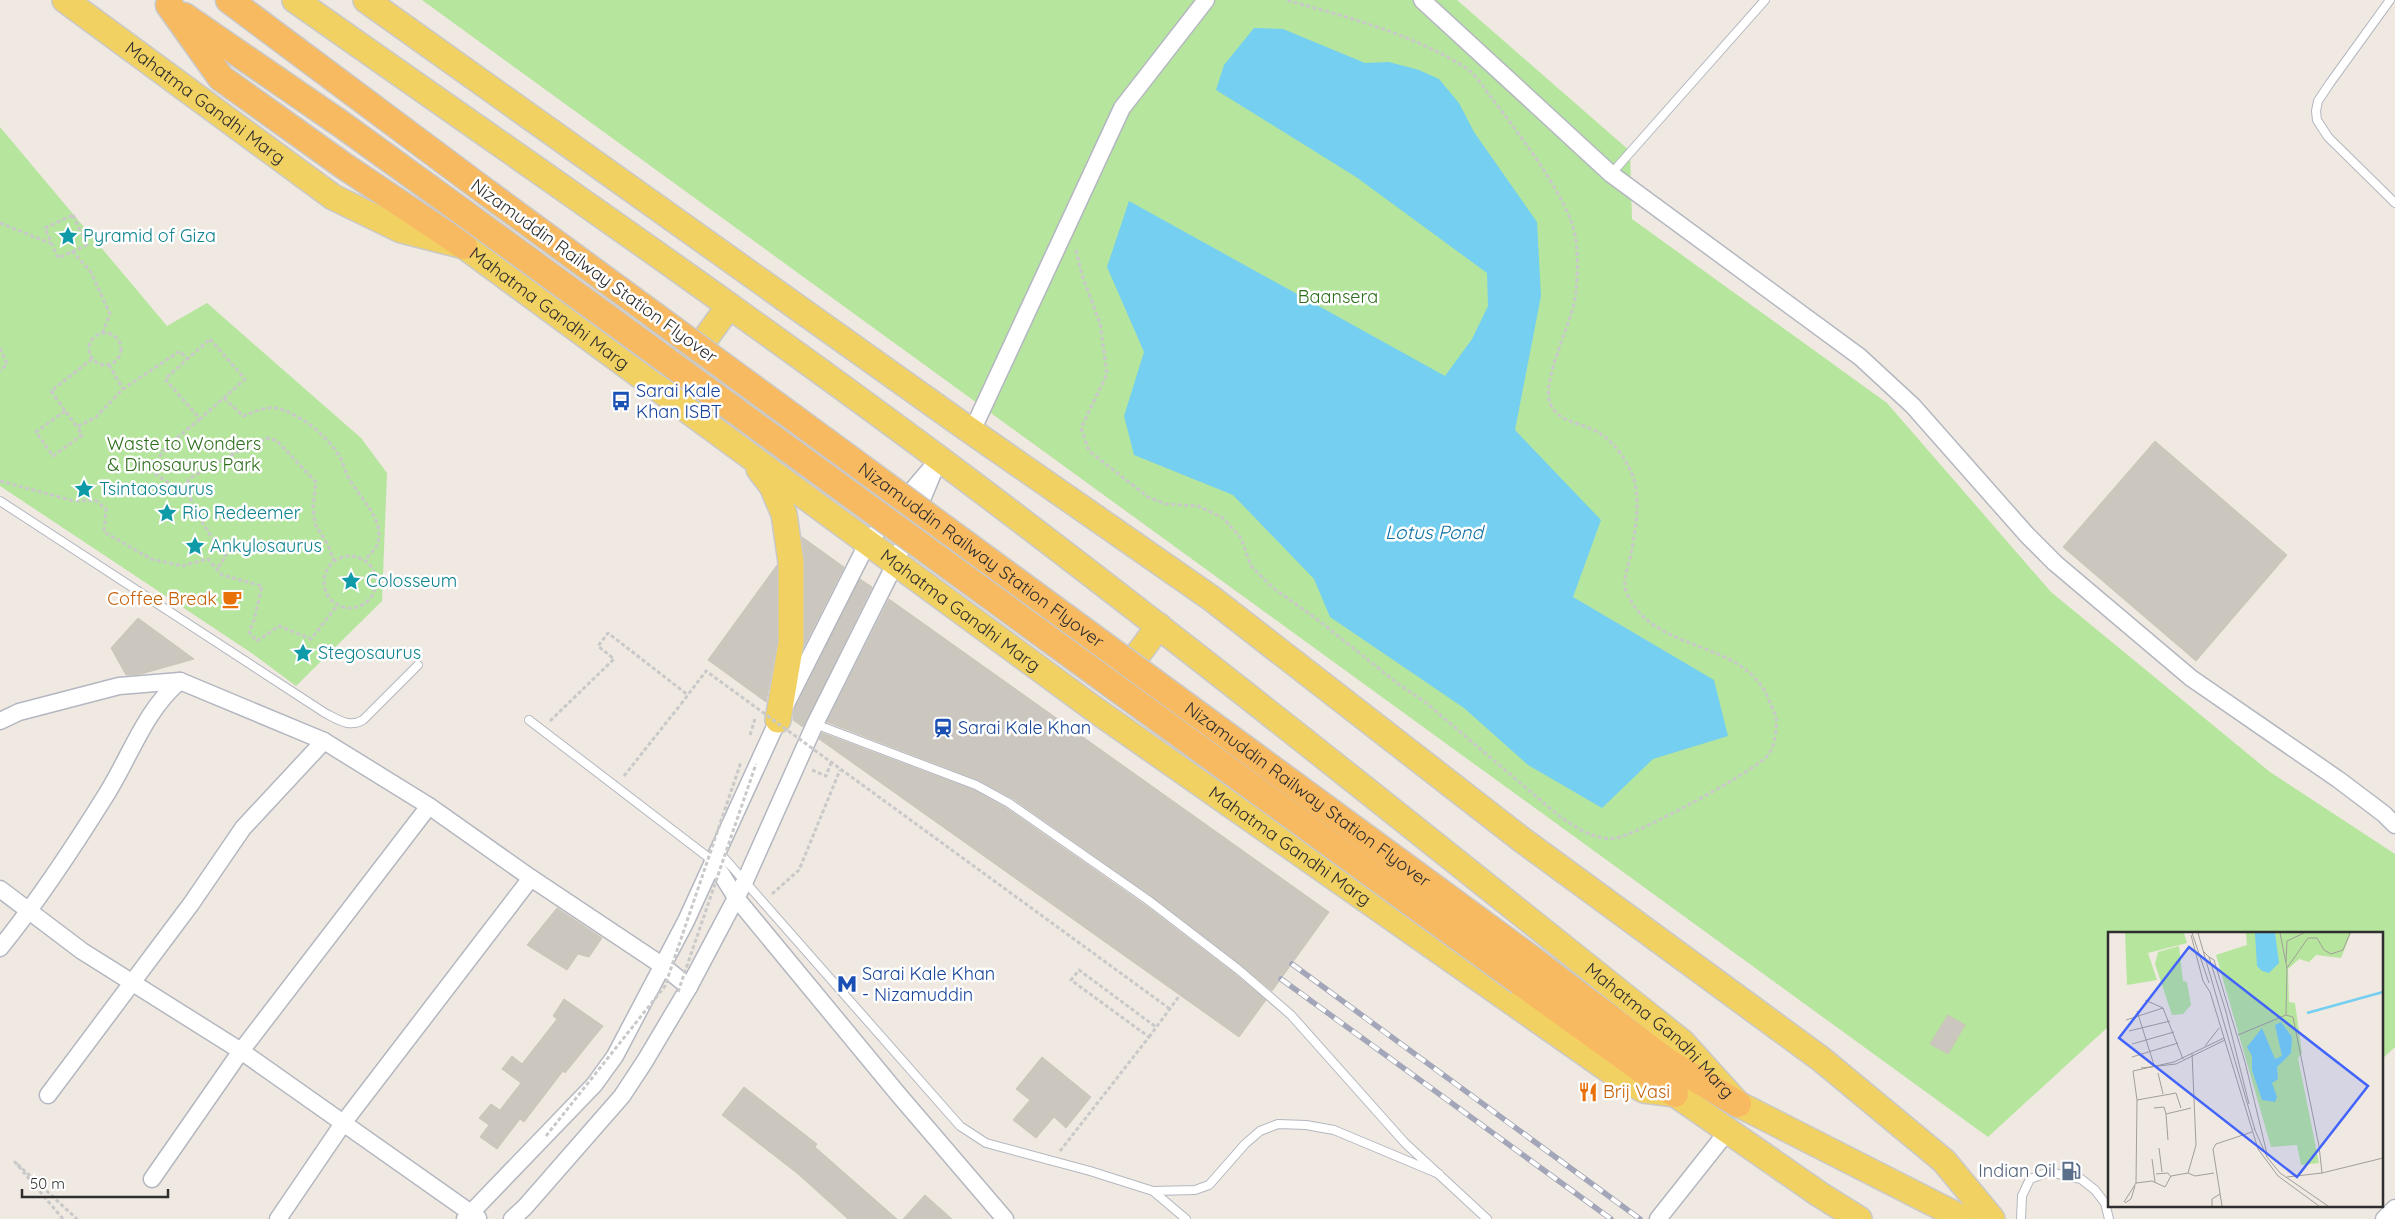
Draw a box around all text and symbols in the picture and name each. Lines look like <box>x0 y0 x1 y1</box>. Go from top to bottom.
street label: Mahatma Gandhi Marg <box>121 36 290 169</box>
street label: Nizamuddin Railway Station Flyover <box>466 173 722 368</box>
place label: Pyramid of Giza <box>83 224 216 247</box>
place icon: Pyramid of Giza <box>57 225 79 247</box>
street label: Mahatma Gandhi Marg <box>465 242 634 375</box>
park label: Baansera <box>1298 285 1378 308</box>
place label: Sarai Kale Khan ISBT <box>636 379 722 423</box>
bus stop icon: Sarai Kale Khan ISBT <box>610 390 632 412</box>
park label: Waste to Wonders & Dinosaurus Park <box>107 432 261 476</box>
street label: Nizamuddin Railway Station Flyover <box>854 457 1109 653</box>
place label: Tsintaosaurus <box>99 477 214 500</box>
place icon: Tsintaosaurus <box>73 478 95 500</box>
place label: Rio Redeemer <box>182 501 301 524</box>
place icon: Rio Redeemer <box>156 502 178 524</box>
water label: Lotus Pond <box>1385 520 1486 544</box>
place label: Ankylosaurus <box>210 534 322 557</box>
place icon: Ankylosaurus <box>184 535 206 557</box>
street label: Mahatma Gandhi Marg <box>876 544 1045 677</box>
place label: Colosseum <box>366 569 457 592</box>
place icon: Colosseum <box>340 570 362 592</box>
place label: Coffee Break <box>107 587 217 610</box>
cafe icon: Coffee Break <box>221 588 243 610</box>
place label: Stegosaurus <box>318 641 421 664</box>
place icon: Stegosaurus <box>292 642 314 664</box>
street label: Nizamuddin Railway Station Flyover <box>1180 696 1436 892</box>
place label: Sarai Kale Khan <box>958 716 1091 739</box>
station icon: Sarai Kale Khan <box>932 717 954 739</box>
street label: Mahatma Gandhi Marg <box>1204 781 1376 911</box>
inset map <box>2108 932 2382 1206</box>
street label: Mahatma Gandhi Marg <box>1581 957 1739 1103</box>
place label: Sarai Kale Khan - Nizamuddin <box>862 962 995 1006</box>
metro station icon: Sarai Kale Khan - Nizamuddin <box>836 973 858 995</box>
place label: Brij Vasi <box>1603 1080 1670 1103</box>
restaurant icon: Brij Vasi <box>1577 1081 1599 1103</box>
place label: Indian Oil <box>1978 1159 2056 1182</box>
fuel station icon: Indian Oil <box>2060 1160 2082 1182</box>
scale bar <box>22 1166 169 1198</box>
text: 50 m <box>30 1174 65 1193</box>

